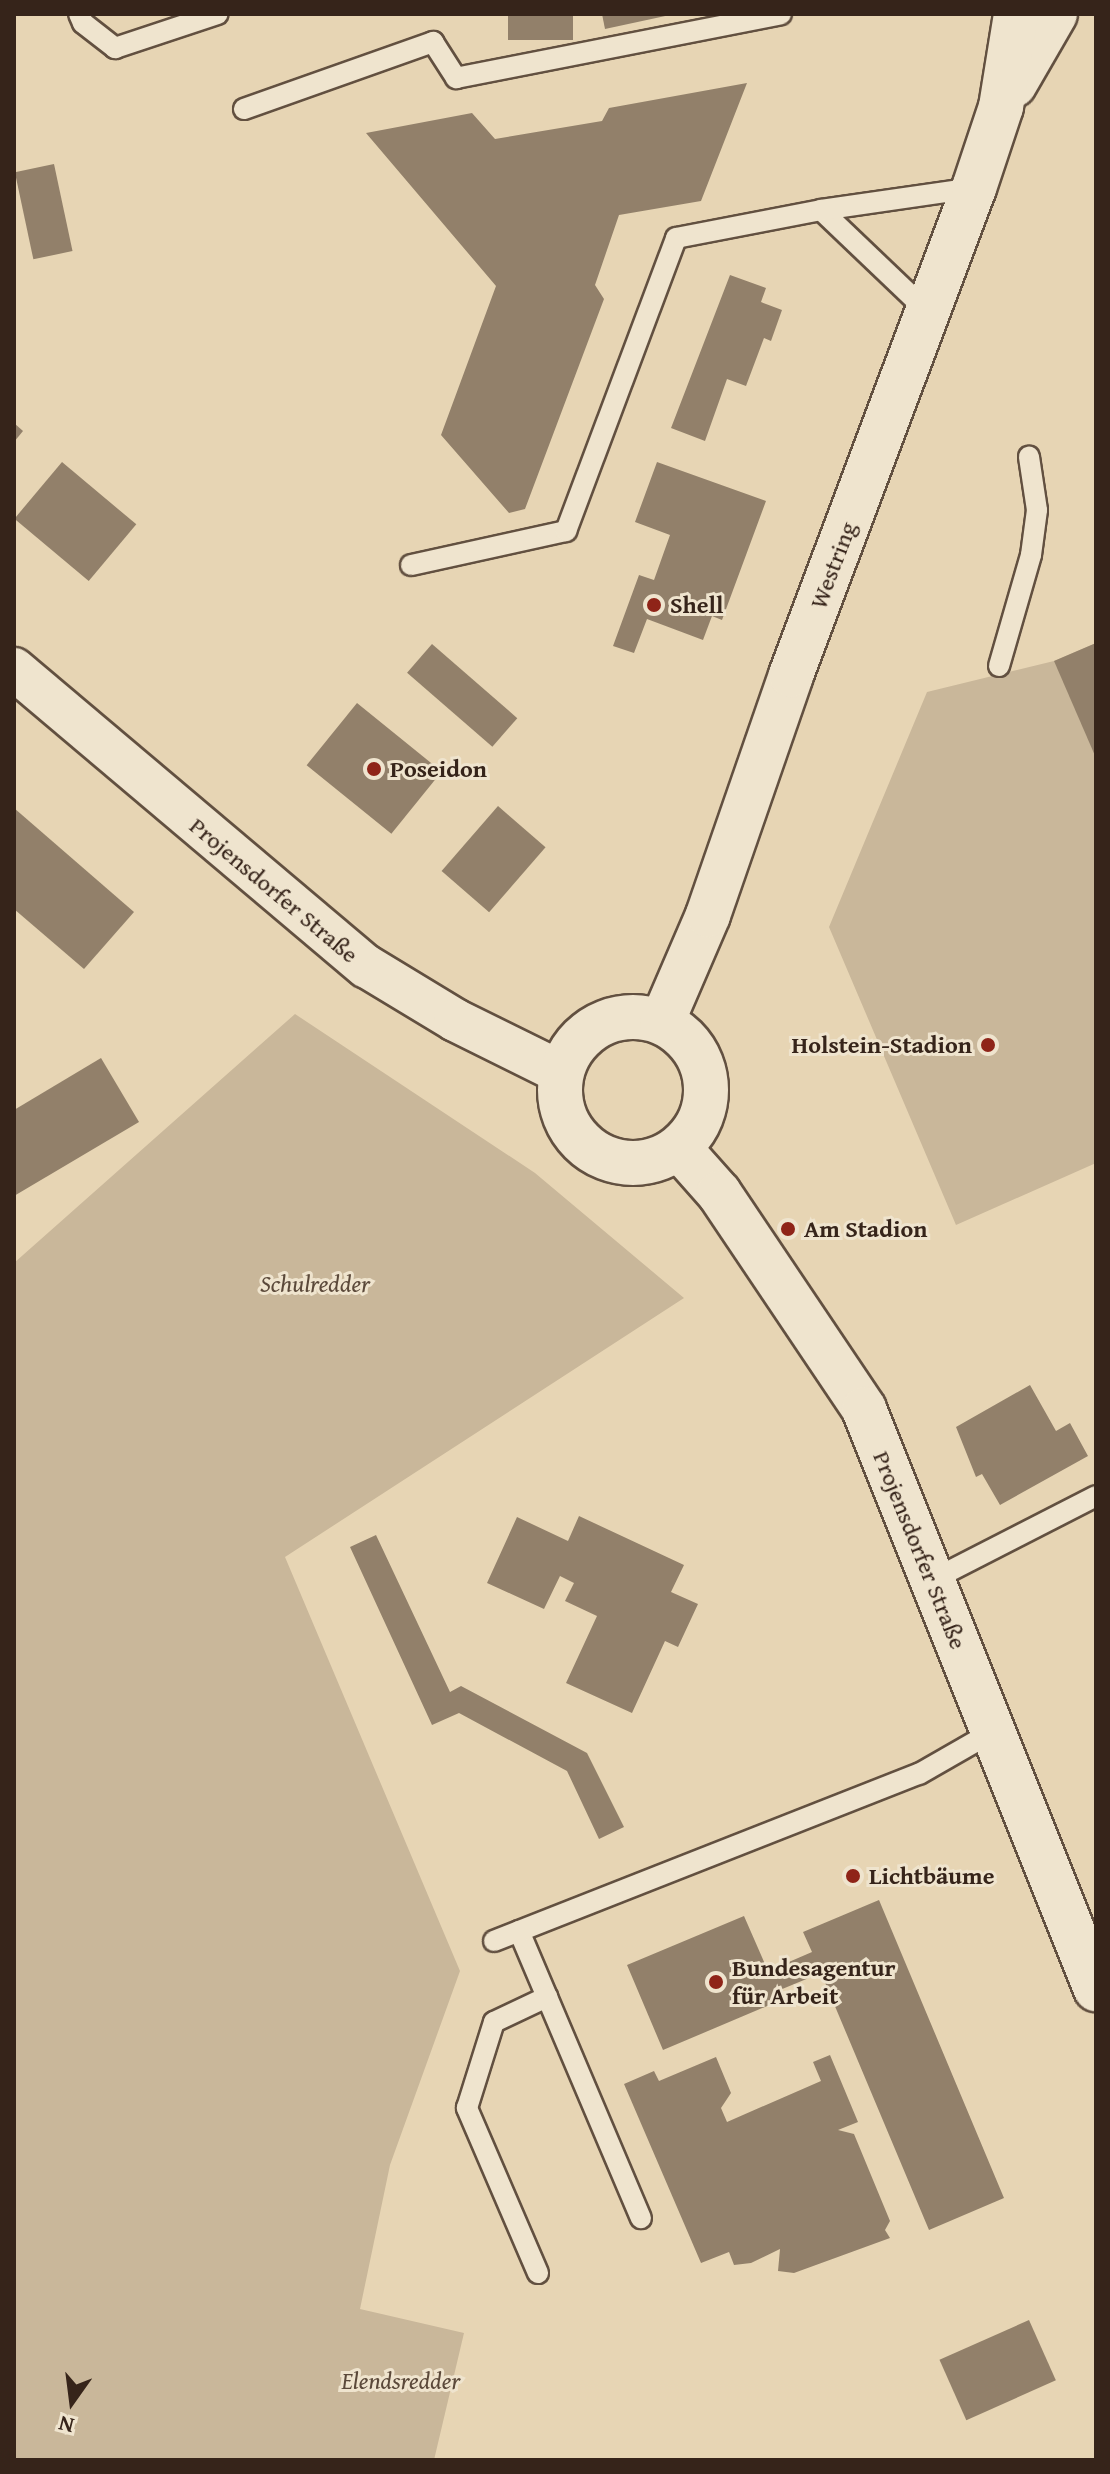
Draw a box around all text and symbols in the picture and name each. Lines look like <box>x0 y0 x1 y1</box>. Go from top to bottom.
street label: Westring <box>803 517 863 613</box>
place label: Shell <box>670 591 723 619</box>
marker: Shell <box>645 596 663 614</box>
place label: Poseidon <box>390 755 487 783</box>
marker: Poseidon <box>365 760 383 778</box>
street label: Projensdorfer Straße <box>184 811 364 969</box>
place label: Holstein-Stadion <box>792 1031 972 1059</box>
marker: Holstein-Stadion <box>979 1036 997 1054</box>
place label: Am Stadion <box>804 1215 927 1243</box>
marker: Am Stadion <box>779 1220 797 1238</box>
park label: Schulredder <box>260 1270 370 1298</box>
street label: Projensdorfer Straße <box>867 1447 973 1653</box>
place label: Lichtbäume <box>869 1862 994 1890</box>
marker: Lichtbäume <box>844 1867 862 1885</box>
place label: Bundesagentur für Arbeit <box>732 1954 895 2010</box>
marker: Bundesagentur für Arbeit <box>707 1973 725 1991</box>
north arrow <box>32 2362 112 2442</box>
park label: Elendsredder <box>342 2367 460 2395</box>
text: N <box>55 2408 77 2443</box>

